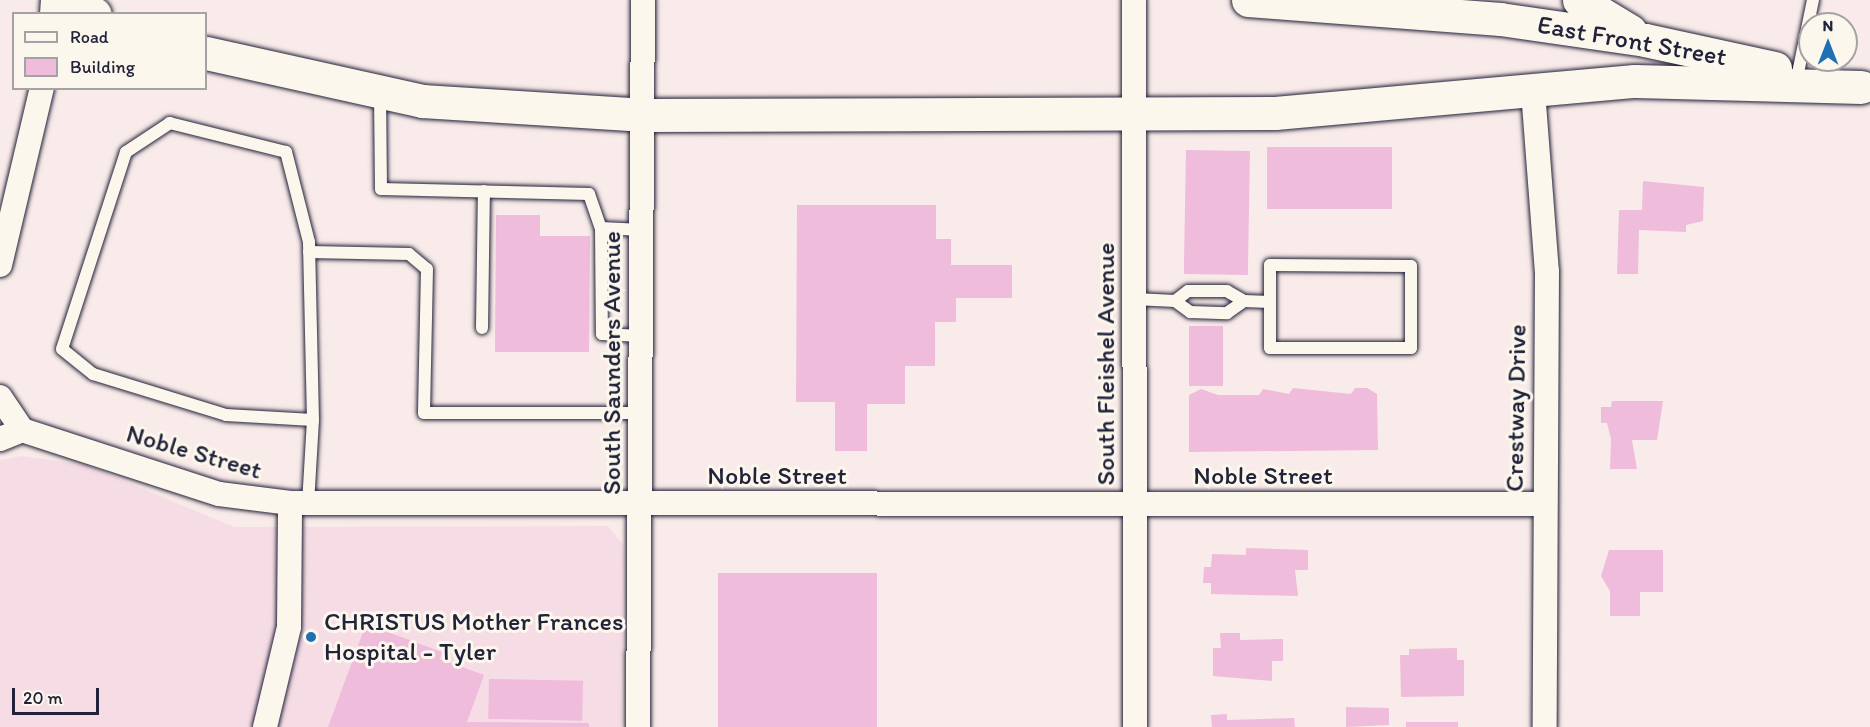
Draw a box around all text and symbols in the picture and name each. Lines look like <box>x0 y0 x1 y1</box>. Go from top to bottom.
street label: East Front Street <box>1536 9 1728 73</box>
legend <box>12 12 207 90</box>
north arrow <box>1798 12 1858 72</box>
text: N <box>1823 16 1833 35</box>
text: Road <box>70 26 109 48</box>
text: Building <box>70 56 135 78</box>
street label: South Saunders Avenue <box>596 231 628 495</box>
street label: South Fleishel Avenue <box>1090 242 1122 486</box>
street label: Crestway Drive <box>1499 324 1533 492</box>
street label: Noble Street <box>123 418 265 486</box>
street label: Noble Street <box>708 460 846 492</box>
street label: Noble Street <box>1194 460 1332 492</box>
place label: CHRISTUS Mother Frances Hospital - Tyler <box>324 606 623 668</box>
marker: CHRISTUS Mother Frances Hospital - Tyler <box>302 628 320 646</box>
scale bar <box>15 676 102 714</box>
text: 20 m <box>23 687 63 709</box>

